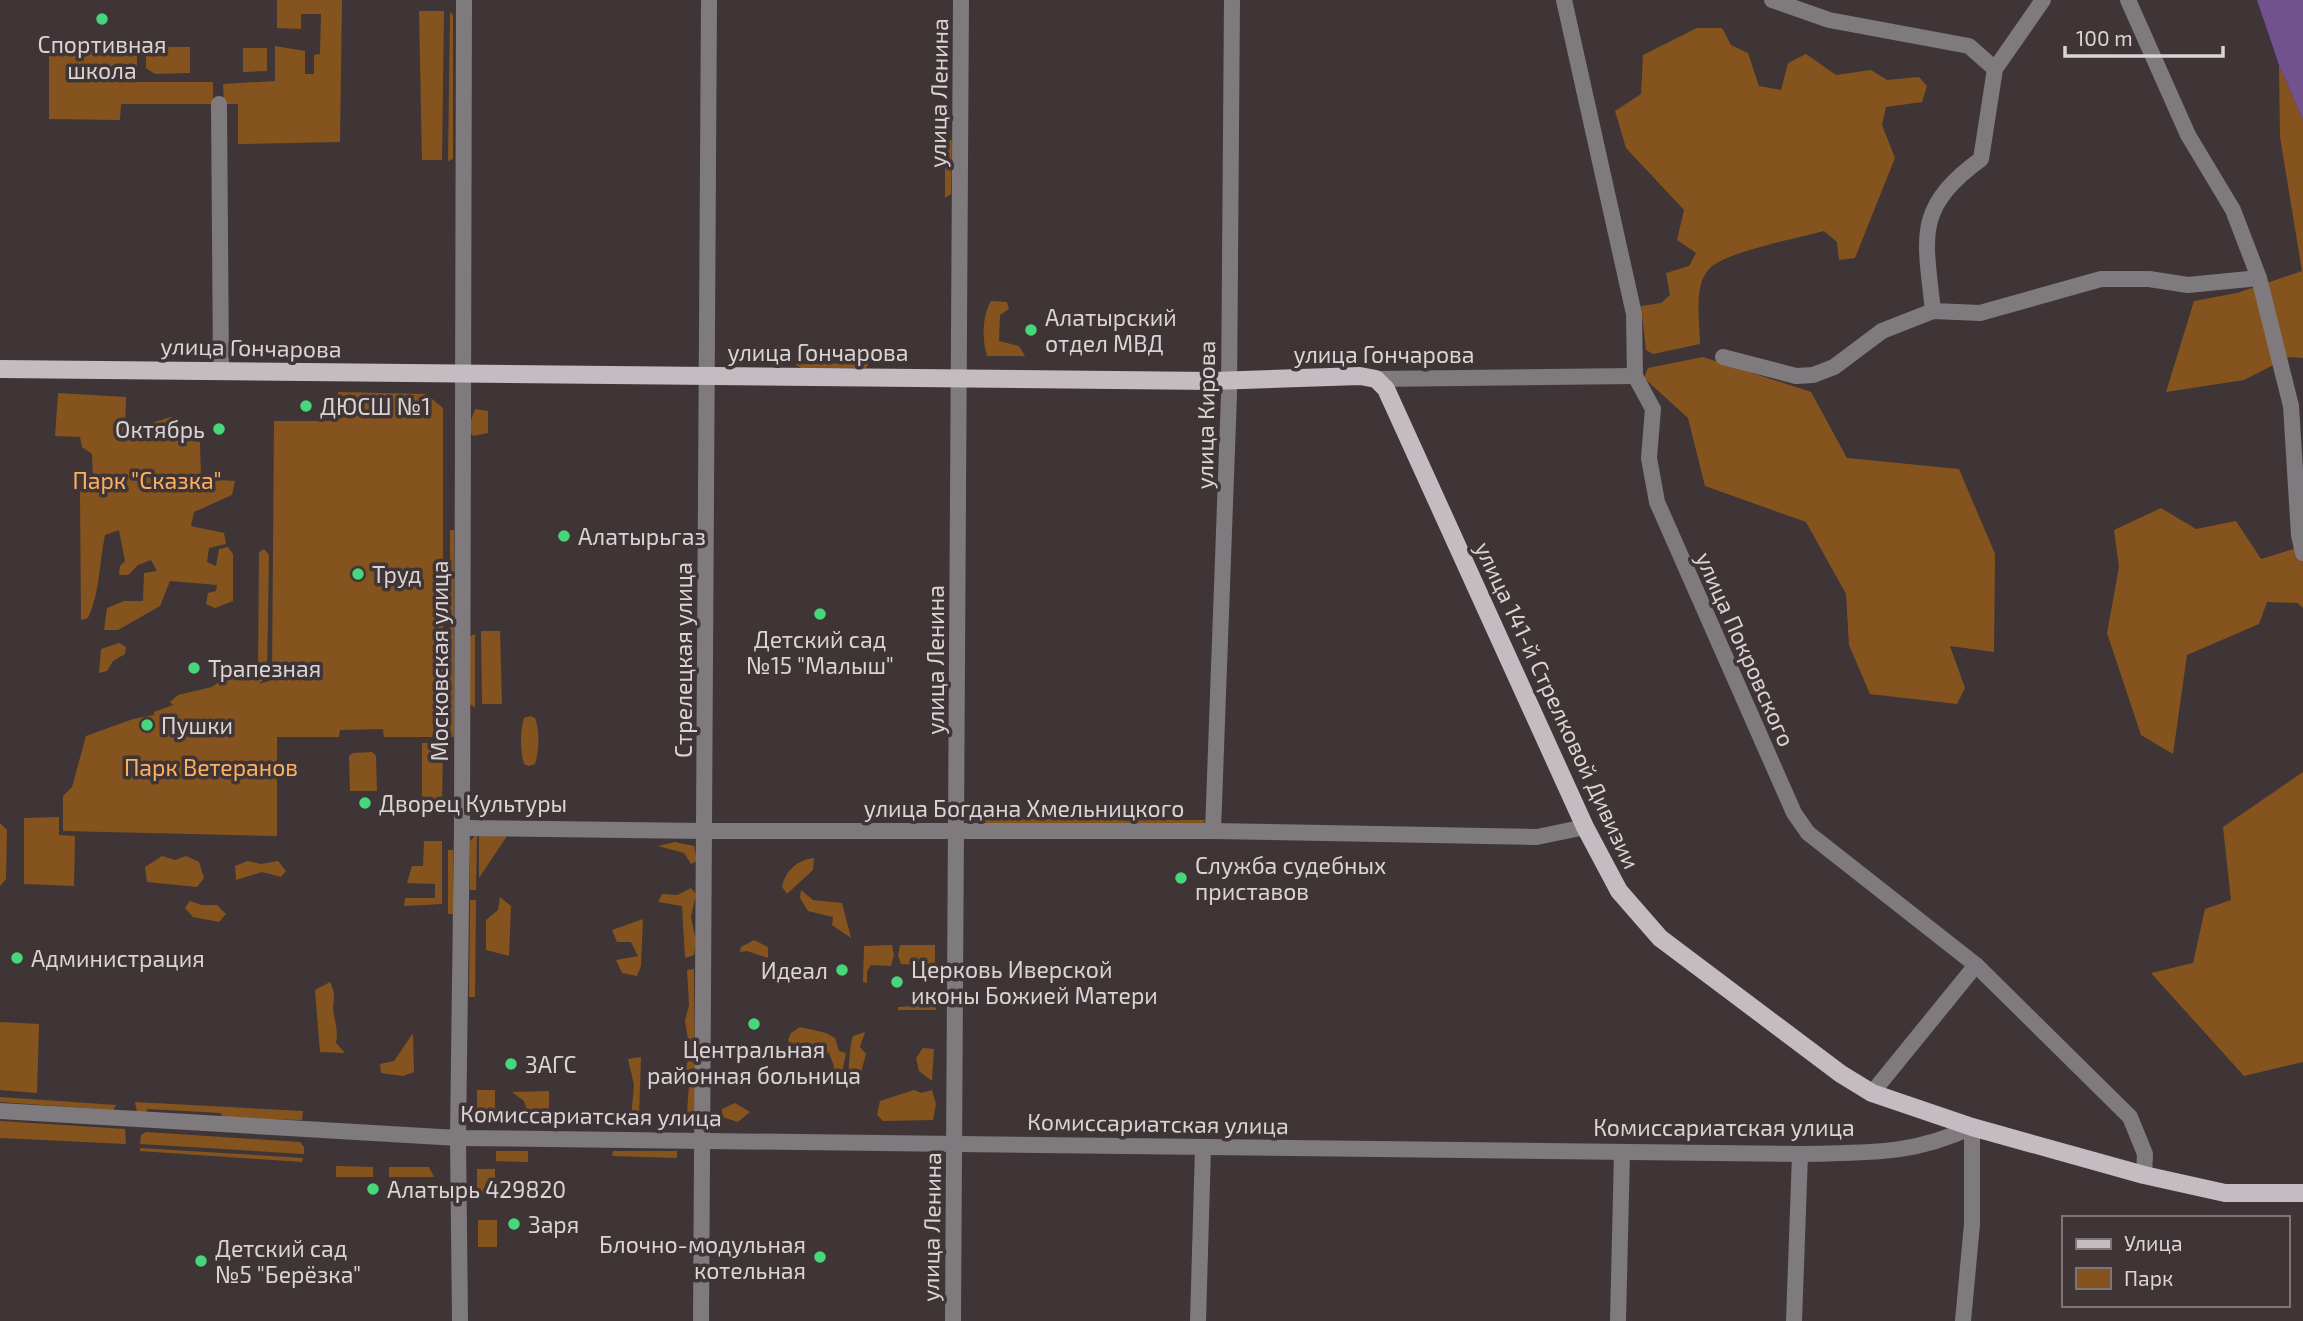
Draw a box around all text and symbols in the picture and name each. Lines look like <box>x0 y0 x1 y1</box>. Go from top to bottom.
marker: Спортивная школа <box>94 11 110 27</box>
scale bar <box>2065 14 2222 58</box>
street label: улица Ленина <box>923 18 954 168</box>
text: 100 m <box>2076 25 2133 50</box>
place label: Спортивная школа <box>38 30 166 84</box>
place label: Алатырский отдел МВД <box>1045 303 1177 357</box>
marker: Алатырский отдел МВД <box>1023 322 1039 338</box>
street label: улица Гончарова <box>160 331 342 364</box>
street label: улица Гончарова <box>727 338 909 367</box>
street label: улица Кирова <box>1190 340 1221 490</box>
street label: улица Гончарова <box>1293 340 1475 369</box>
place label: ДЮСШ №1 <box>320 392 431 420</box>
marker: ДЮСШ №1 <box>298 398 314 414</box>
place label: Октябрь <box>115 415 205 443</box>
marker: Октябрь <box>211 421 227 437</box>
park label: Парк "Сказка" <box>72 466 222 494</box>
place label: Алатырьгаз <box>578 522 706 550</box>
marker: Алатырьгаз <box>556 528 572 544</box>
street label: улица 141-й Стрелковой Дивизии <box>1469 537 1646 874</box>
street label: улица Покровского <box>1690 548 1801 751</box>
place label: Труд <box>372 560 422 589</box>
street label: Московская улица <box>425 561 454 761</box>
street label: Стрелецкая улица <box>669 562 698 758</box>
marker: Труд <box>350 566 366 582</box>
street label: улица Ленина <box>921 585 950 735</box>
marker: Детский сад №15 "Малыш" <box>812 606 828 622</box>
place label: Детский сад №15 "Малыш" <box>746 625 894 679</box>
place label: Трапезная <box>208 654 321 682</box>
marker: Трапезная <box>186 660 202 676</box>
place label: Пушки <box>161 711 233 740</box>
marker: Пушки <box>139 717 155 733</box>
park label: Парк Ветеранов <box>124 753 298 781</box>
place label: Дворец Культуры <box>379 789 567 818</box>
street label: улица Богдана Хмельницкого <box>864 794 1184 823</box>
marker: Дворец Культуры <box>357 795 373 811</box>
place label: Служба судебных приставов <box>1195 851 1386 905</box>
marker: Служба судебных приставов <box>1173 870 1189 886</box>
place label: Администрация <box>31 944 205 972</box>
marker: Администрация <box>9 950 25 966</box>
place label: Церковь Иверской иконы Божией Матери <box>911 955 1158 1009</box>
place label: Идеал <box>761 956 828 984</box>
marker: Идеал <box>834 962 850 978</box>
marker: Церковь Иверской иконы Божией Матери <box>889 974 905 990</box>
marker: Центральная районная больница <box>746 1016 762 1032</box>
place label: Центральная районная больница <box>647 1035 861 1089</box>
place label: ЗАГС <box>525 1050 577 1078</box>
marker: ЗАГС <box>503 1056 519 1072</box>
street label: Комиссариатская улица <box>460 1099 722 1132</box>
street label: Комиссариатская улица <box>1027 1107 1289 1140</box>
street label: Комиссариатская улица <box>1593 1113 1855 1142</box>
street label: улица Ленина <box>916 1152 947 1302</box>
place label: Алатырь 429820 <box>387 1175 566 1203</box>
marker: Алатырь 429820 <box>365 1181 381 1197</box>
place label: Заря <box>528 1210 579 1238</box>
marker: Заря <box>506 1216 522 1232</box>
legend <box>2062 1216 2289 1307</box>
place label: Блочно-модульная котельная <box>599 1230 806 1284</box>
text: Улица <box>2124 1230 2183 1255</box>
place label: Детский сад №5 "Берёзка" <box>215 1234 361 1288</box>
marker: Блочно-модульная котельная <box>812 1249 828 1265</box>
marker: Детский сад №5 "Берёзка" <box>193 1253 209 1269</box>
text: Парк <box>2124 1265 2173 1290</box>

